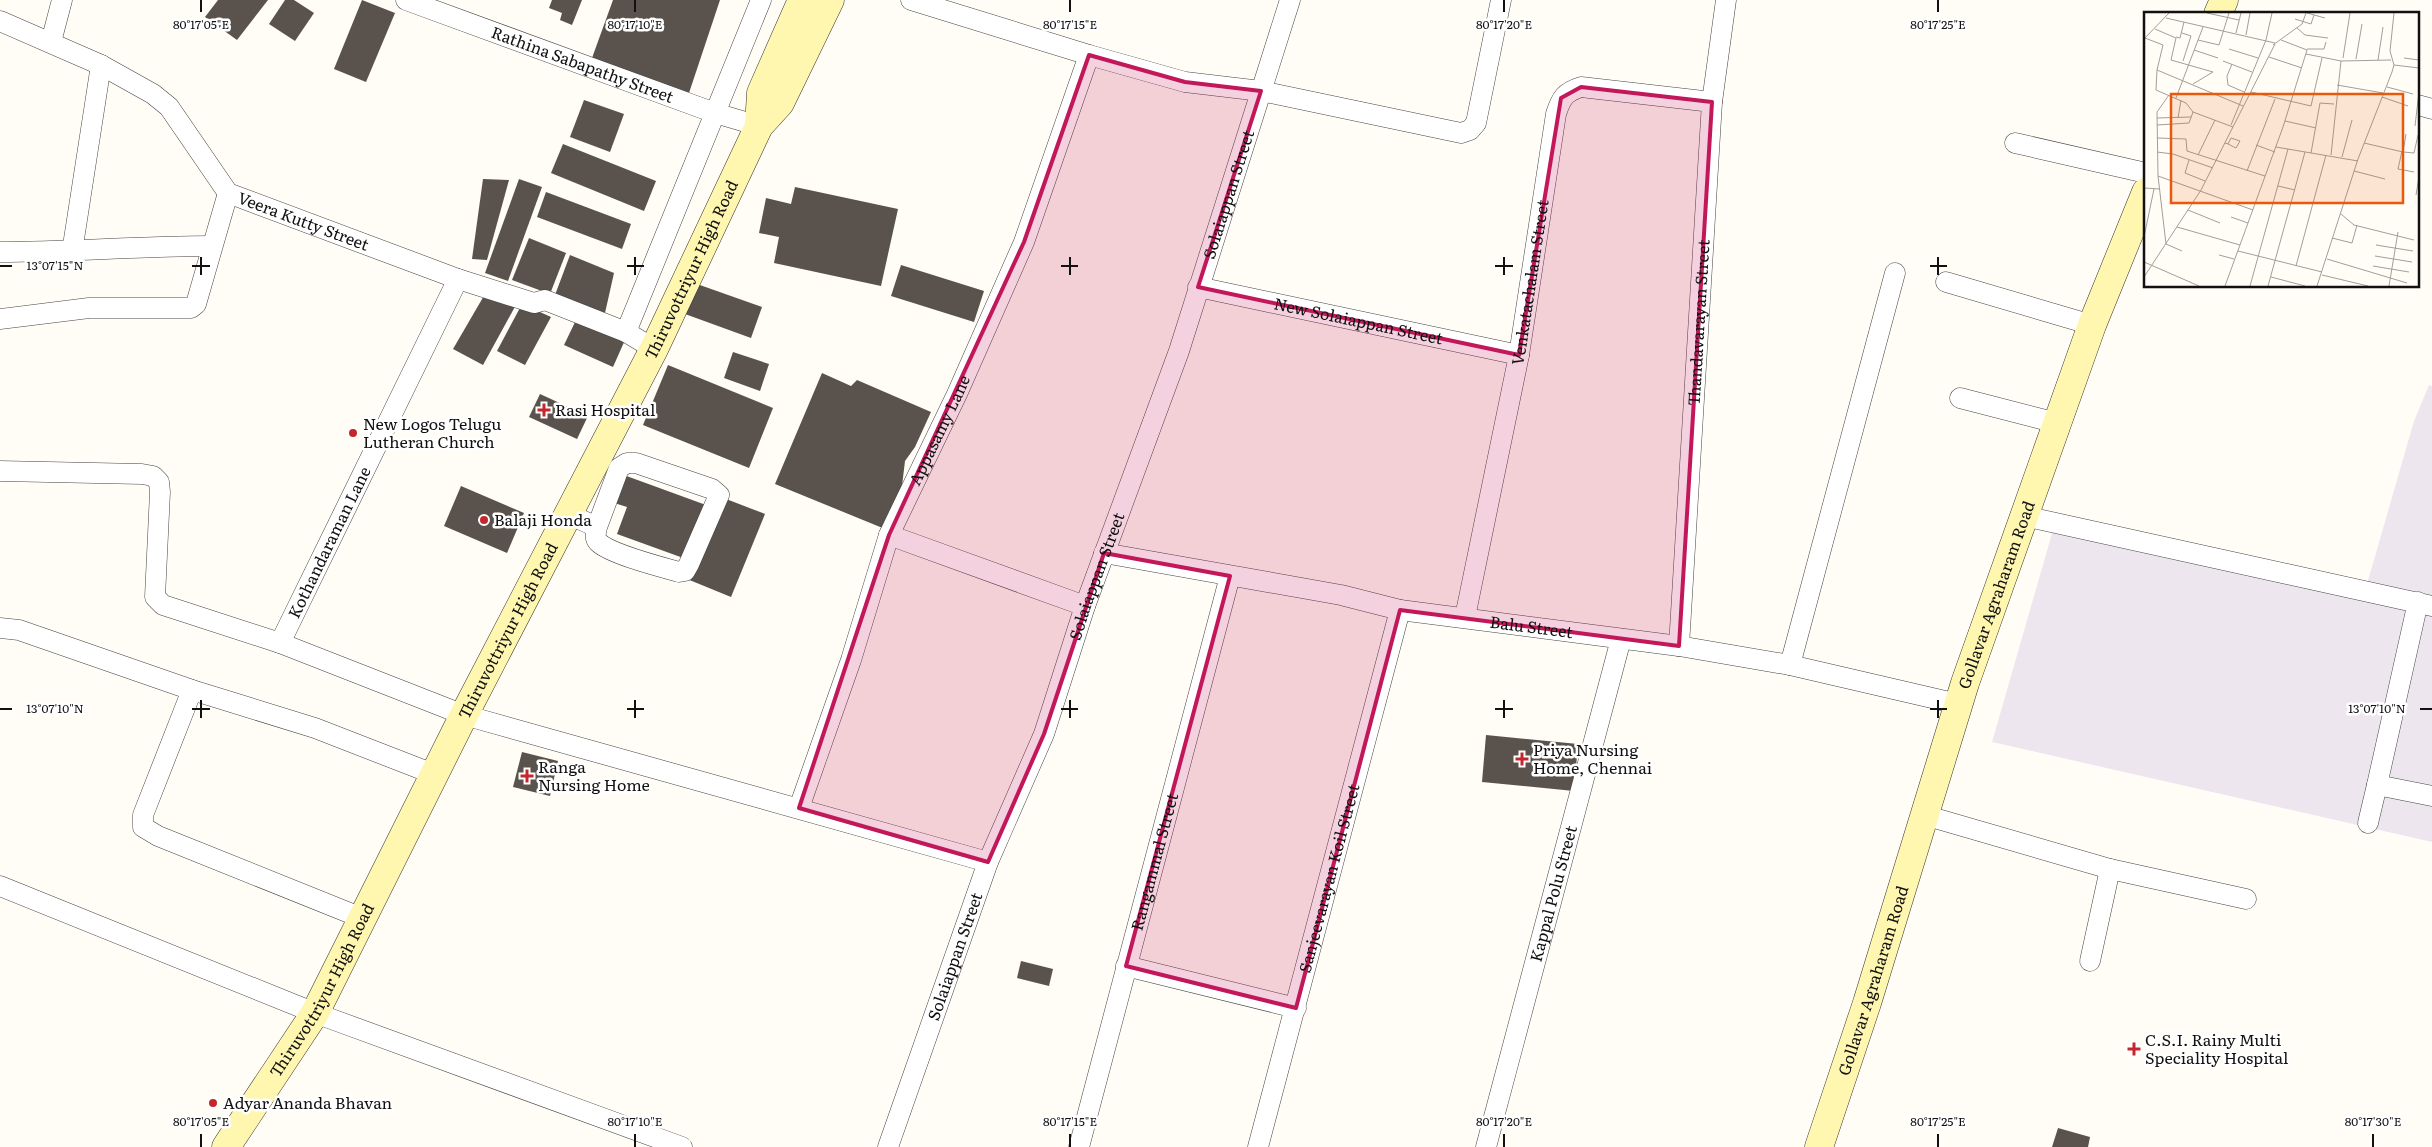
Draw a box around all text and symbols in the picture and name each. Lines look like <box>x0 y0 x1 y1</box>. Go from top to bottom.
inset map <box>2144 12 2420 288</box>
text: 80°17'05"E <box>173 15 229 33</box>
text: 80°17'10"E <box>607 15 663 33</box>
text: 80°17'15"E <box>1043 15 1097 33</box>
text: 80°17'20"E <box>1476 15 1532 33</box>
text: 80°17'25"E <box>1910 15 1966 33</box>
street label: Rathina Sabapathy Street <box>488 19 678 108</box>
street label: Solaiappan Street <box>1196 126 1259 262</box>
street label: Thiruvottriyur High Road <box>638 175 743 363</box>
street label: Veera Kutty Street <box>235 185 373 256</box>
street label: Venkatachalam Street <box>1504 197 1554 367</box>
street label: Thandavarayan Street <box>1681 238 1715 406</box>
text: 13°07'15"N <box>27 256 83 274</box>
street label: New Solaiappan Street <box>1272 290 1446 350</box>
street label: Appasamy Lane <box>902 371 975 489</box>
place label: Rasi Hospital <box>555 397 655 421</box>
marker: Rasi Hospital <box>537 403 551 417</box>
place label: New Logos Telugu Lutheran Church <box>363 411 502 453</box>
marker: New Logos Telugu Lutheran Church <box>347 427 359 439</box>
street label: Kothandaraman Lane <box>281 462 376 622</box>
street label: Gollavar Agraharam Road <box>1951 497 2040 692</box>
place label: Balaji Honda <box>494 507 592 531</box>
street label: Solaiappan Street <box>1062 508 1130 643</box>
marker: Balaji Honda <box>478 514 490 526</box>
street label: Thiruvottriyur High Road <box>451 538 563 723</box>
street label: Balu Street <box>1489 609 1575 643</box>
text: 13°07'10"N <box>26 699 84 717</box>
text: 13°07'10"N <box>2348 699 2406 717</box>
place label: Priya Nursing Home, Chennai <box>1533 737 1652 779</box>
marker: Priya Nursing Home, Chennai <box>1515 752 1529 766</box>
place label: Ranga Nursing Home <box>538 754 650 796</box>
marker: Ranga Nursing Home <box>520 769 534 783</box>
street label: Sanjeevarayan Koil Street <box>1292 780 1365 975</box>
street label: Rangammal Street <box>1124 789 1183 933</box>
street label: Kappal Polu Street <box>1523 822 1582 964</box>
street label: Gollavar Agraharam Road <box>1831 882 1913 1078</box>
street label: Solaiappan Street <box>920 888 988 1023</box>
street label: Thiruvottriyur High Road <box>263 899 379 1081</box>
place label: C.S.I. Rainy Multi Speciality Hospital <box>2145 1027 2288 1069</box>
marker: C.S.I. Rainy Multi Speciality Hospital <box>2127 1042 2141 1056</box>
place label: Adyar Ananda Bhavan <box>223 1090 393 1114</box>
marker: Adyar Ananda Bhavan <box>207 1097 219 1109</box>
text: 80°17'05"E <box>173 1112 229 1130</box>
text: 80°17'10"E <box>607 1112 663 1130</box>
text: 80°17'15"E <box>1043 1112 1097 1130</box>
text: 80°17'20"E <box>1476 1112 1532 1130</box>
text: 80°17'25"E <box>1910 1112 1966 1130</box>
text: 80°17'30"E <box>2345 1112 2402 1130</box>

